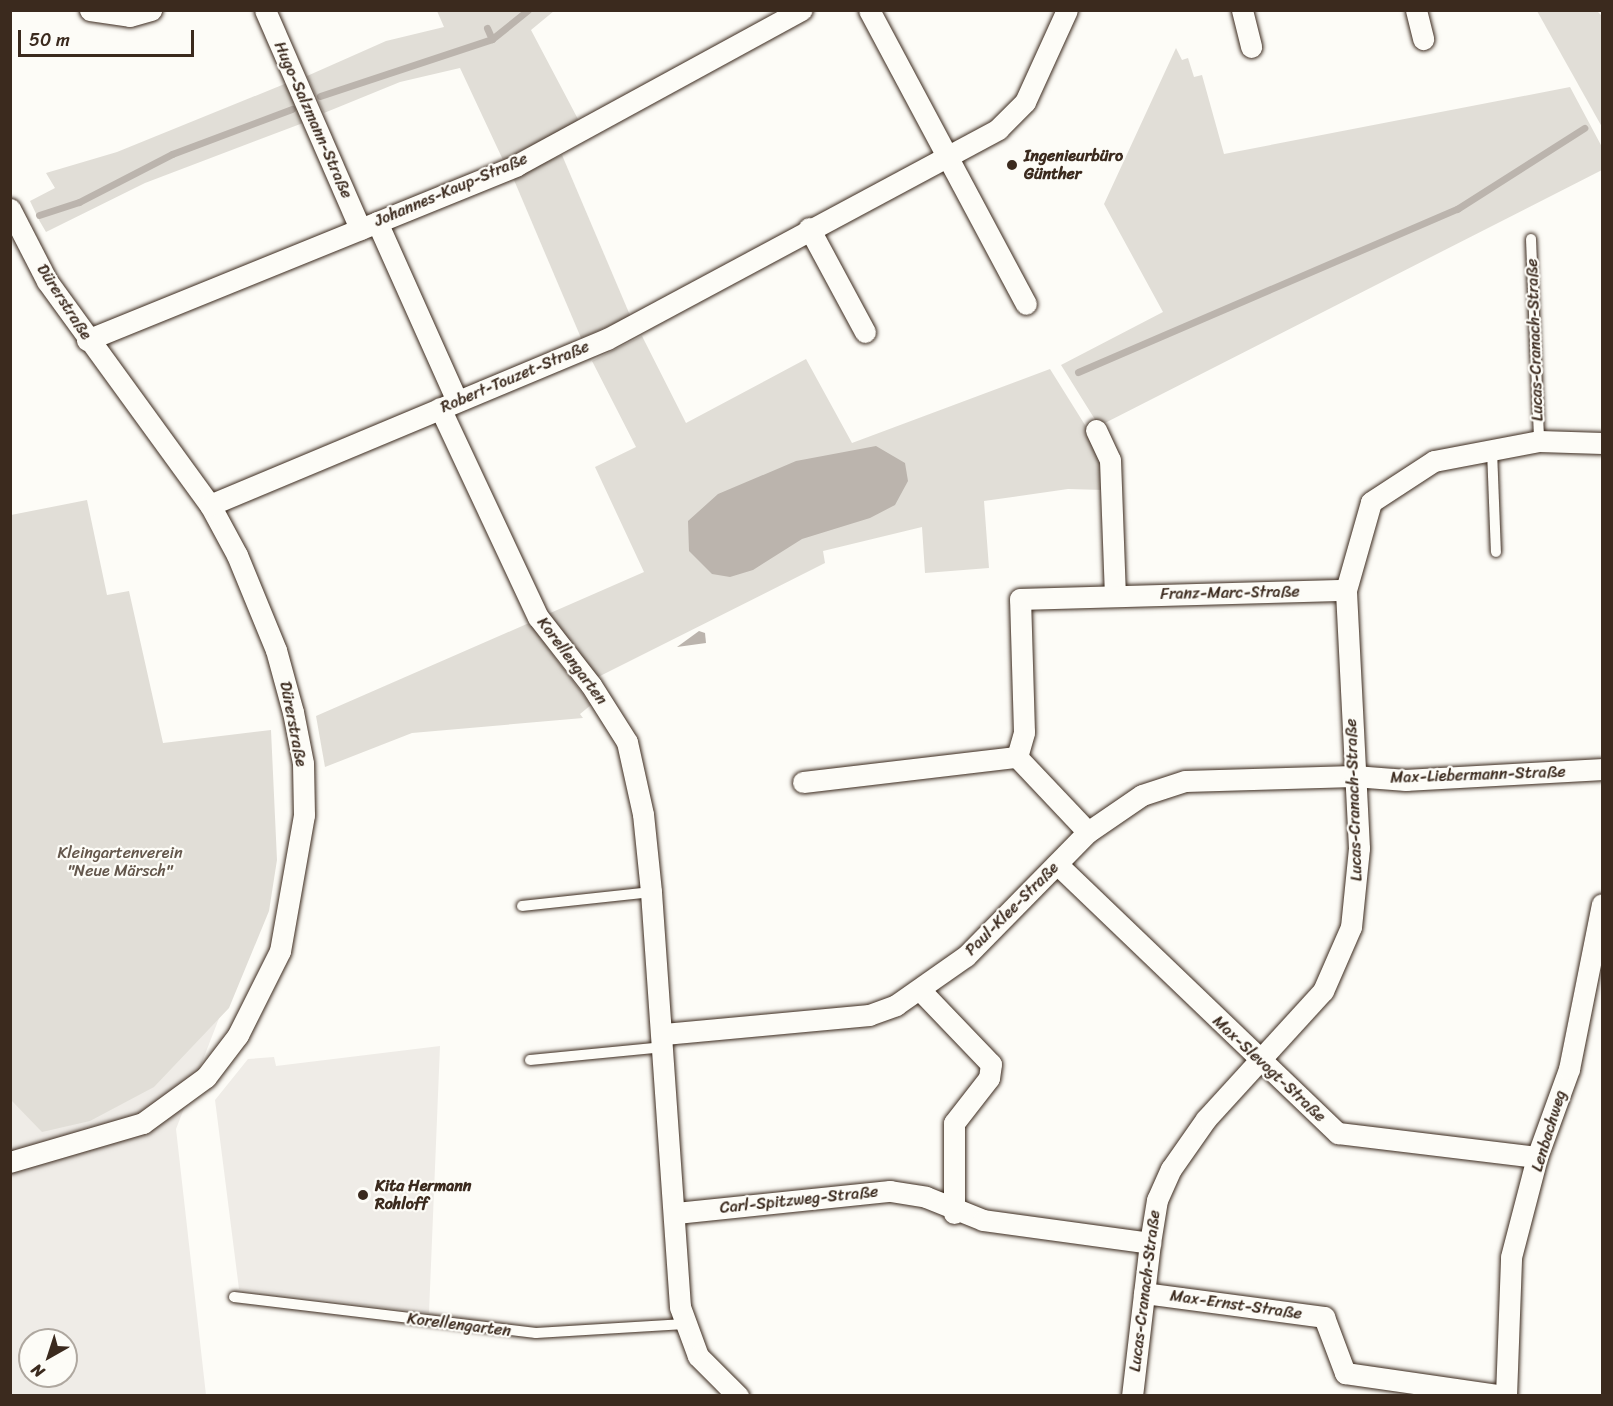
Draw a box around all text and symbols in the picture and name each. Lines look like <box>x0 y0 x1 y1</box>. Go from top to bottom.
scale bar <box>21 18 196 56</box>
text: 50 m <box>29 24 70 56</box>
street label: Hugo-Salzmann-Straße <box>270 39 356 201</box>
place label: Ingenieurbüro Günther <box>1024 146 1123 184</box>
street label: Johannes-Kaup-Straße <box>372 149 530 231</box>
marker: Ingenieurbüro Günther <box>1005 158 1019 172</box>
street label: Lucas-Cranach-Straße <box>1523 258 1547 422</box>
street label: Dürerstraße <box>32 261 96 343</box>
street label: Robert-Touzet-Straße <box>438 337 592 417</box>
street label: Franz-Marc-Straße <box>1160 582 1300 604</box>
street label: Korellengarten <box>533 613 611 709</box>
street label: Dürerstraße <box>275 680 311 768</box>
street label: Lucas-Cranach-Straße <box>1342 718 1366 882</box>
street label: Max-Liebermann-Straße <box>1390 762 1566 788</box>
park label: Kleingartenverein "Neue Märsch" <box>57 843 183 881</box>
street label: Paul-Klee-Straße <box>961 858 1063 960</box>
street label: Max-Slevogt-Straße <box>1208 1012 1330 1126</box>
street label: Lenbachweg <box>1528 1088 1570 1174</box>
place label: Kita Hermann Rohloff <box>375 1176 472 1214</box>
street label: Carl-Spitzweg-Straße <box>719 1182 879 1218</box>
marker: Kita Hermann Rohloff <box>356 1188 370 1202</box>
street label: Lucas-Cranach-Straße <box>1126 1209 1164 1373</box>
street label: Max-Ernst-Straße <box>1169 1286 1303 1324</box>
street label: Korellengarten <box>406 1309 512 1341</box>
north arrow <box>18 1328 78 1388</box>
text: N <box>24 1356 51 1386</box>

